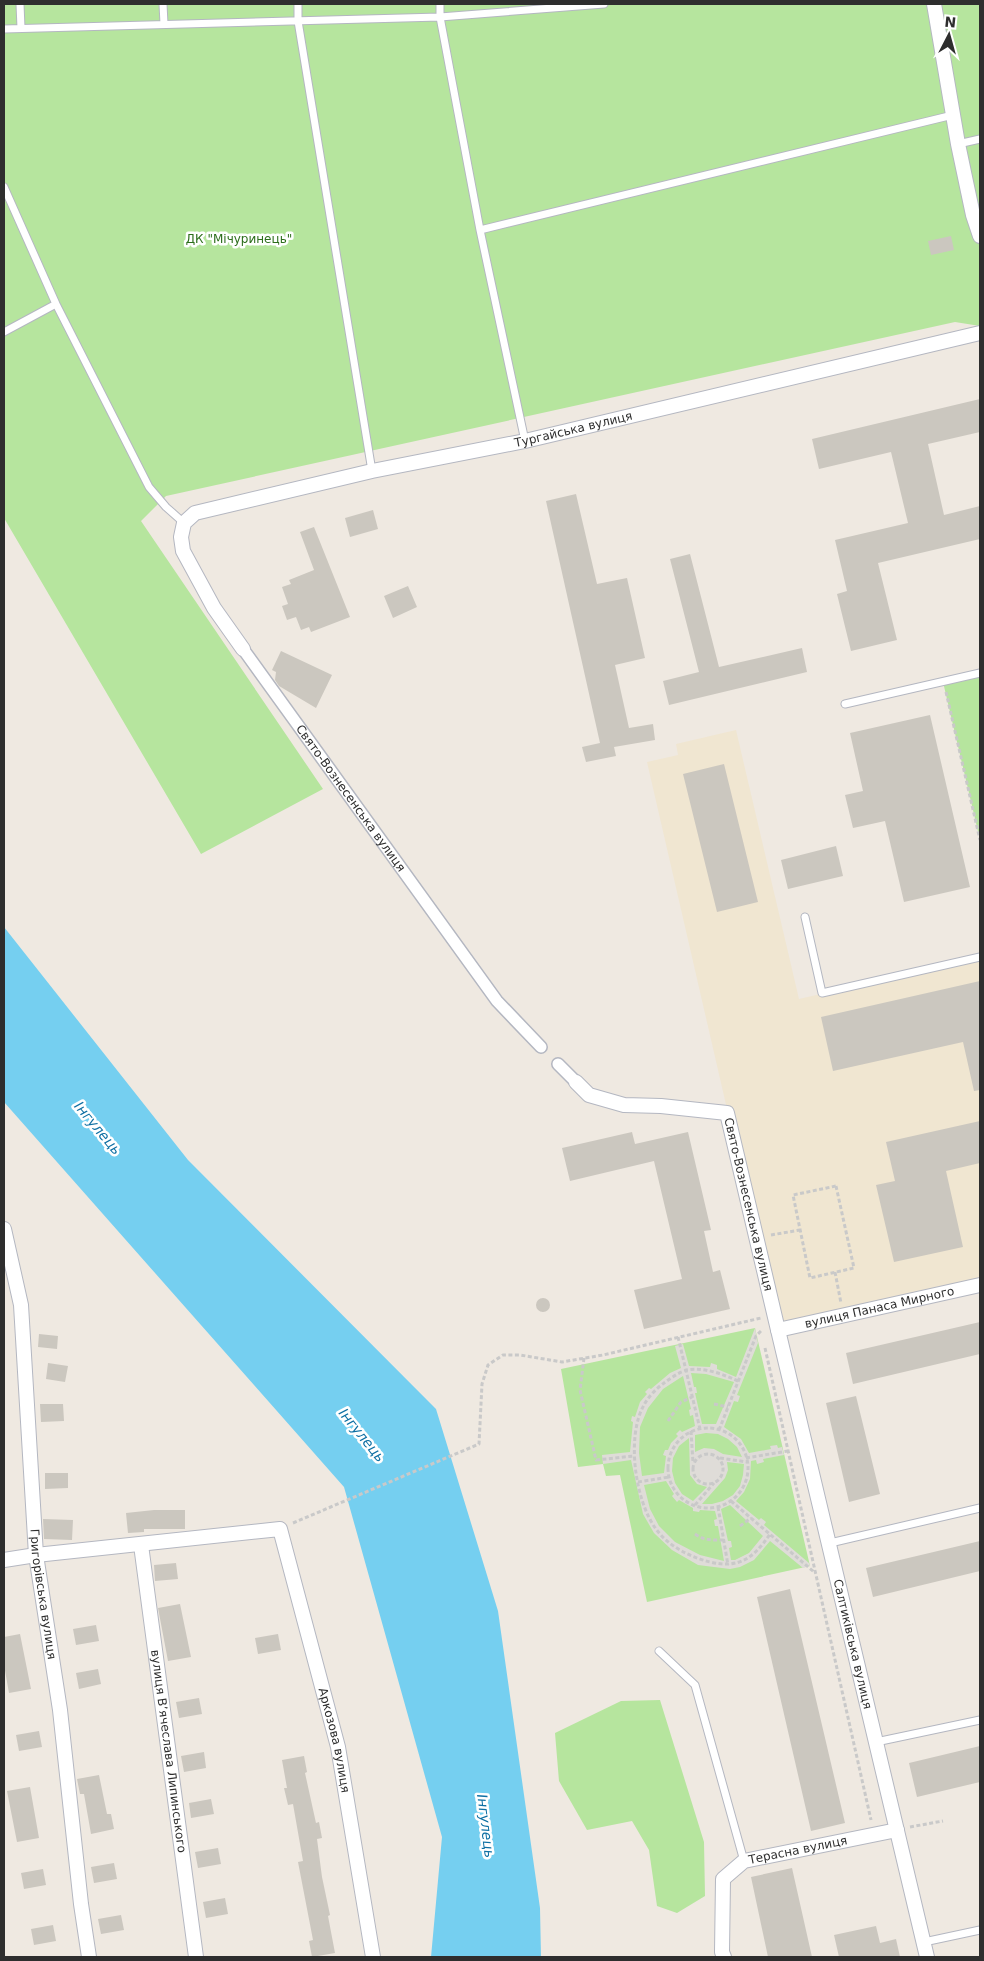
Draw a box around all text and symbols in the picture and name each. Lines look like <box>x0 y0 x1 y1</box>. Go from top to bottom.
north arrow <box>924 10 974 60</box>
text: N <box>944 14 957 31</box>
park label: ДК "Мічуринець" <box>186 232 292 246</box>
street label: Тургайська вулиця <box>512 409 634 450</box>
street label: Свято-Вознесенська вулиця <box>293 722 408 874</box>
water label: Інгулець <box>71 1098 125 1158</box>
street label: Свято-Вознесенська вулиця <box>721 1116 776 1292</box>
street label: вулиця Панаса Мирного <box>803 1284 956 1331</box>
water label: Інгулець <box>336 1405 388 1465</box>
street label: Григорівська вулиця <box>27 1528 59 1660</box>
street label: Салтиківська вулиця <box>830 1578 875 1711</box>
street label: вулиця В’ячеслава Липинського <box>148 1649 189 1854</box>
street label: Аркозова вулиця <box>316 1686 353 1794</box>
water label: Інгулець <box>474 1793 498 1859</box>
street label: Терасна вулиця <box>746 1833 848 1867</box>

